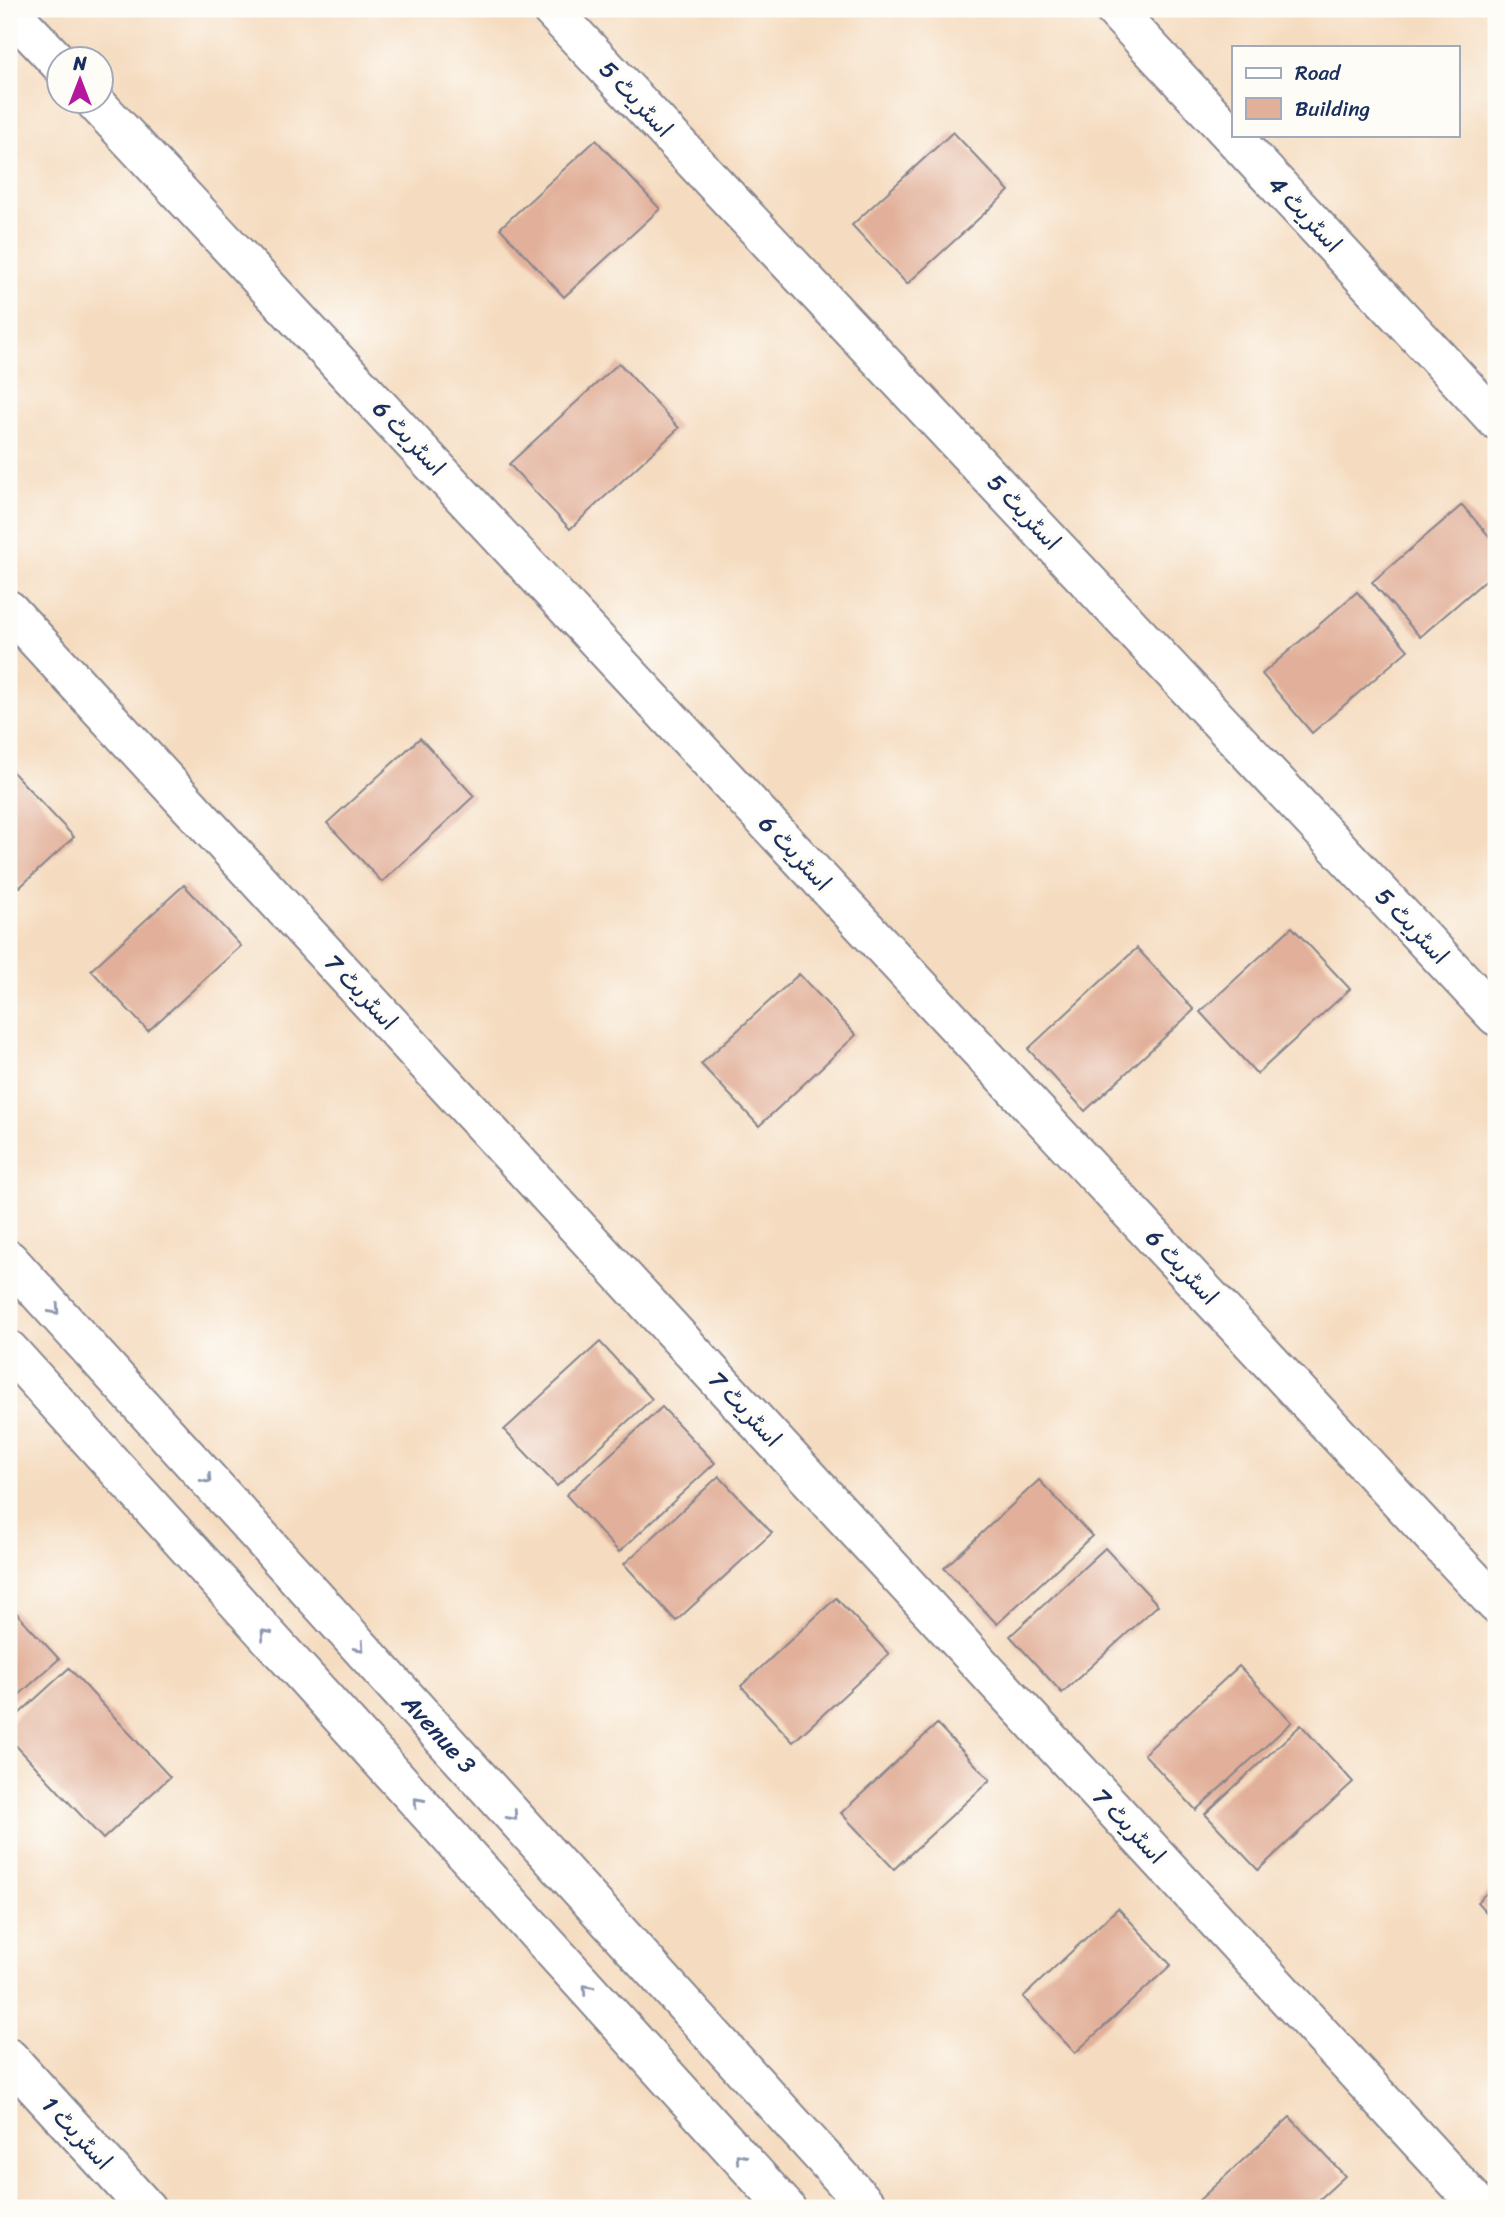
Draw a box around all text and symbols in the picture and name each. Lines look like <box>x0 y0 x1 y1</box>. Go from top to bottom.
north arrow <box>46 46 116 116</box>
legend <box>1232 46 1460 136</box>
text: N <box>72 47 87 80</box>
street label: اسٹریٹ 5 <box>589 50 683 148</box>
text: Road <box>1295 54 1342 92</box>
text: Building <box>1295 90 1371 128</box>
street label: اسٹریٹ 4 <box>1257 165 1353 263</box>
street label: اسٹریٹ 6 <box>362 390 456 486</box>
street label: اسٹریٹ 5 <box>977 463 1071 561</box>
street label: اسٹریٹ 6 <box>748 805 842 901</box>
street label: اسٹریٹ 5 <box>1365 877 1459 975</box>
street label: اسٹریٹ 7 <box>314 944 408 1040</box>
street label: اسٹریٹ 6 <box>1135 1219 1229 1315</box>
one-way arrow <box>46 1302 59 1315</box>
street label: اسٹریٹ 7 <box>698 1361 792 1457</box>
one-way arrow <box>199 1471 212 1484</box>
one-way arrow <box>261 1629 274 1642</box>
one-way arrow <box>352 1639 365 1652</box>
street label: Avenue 3 <box>391 1684 487 1784</box>
street label: اسٹریٹ 7 <box>1082 1778 1176 1874</box>
one-way arrow <box>414 1797 426 1810</box>
one-way arrow <box>505 1808 517 1821</box>
one-way arrow <box>583 1984 596 1997</box>
street label: اسٹریٹ 1 <box>31 2086 123 2180</box>
one-way arrow <box>736 2153 748 2166</box>

